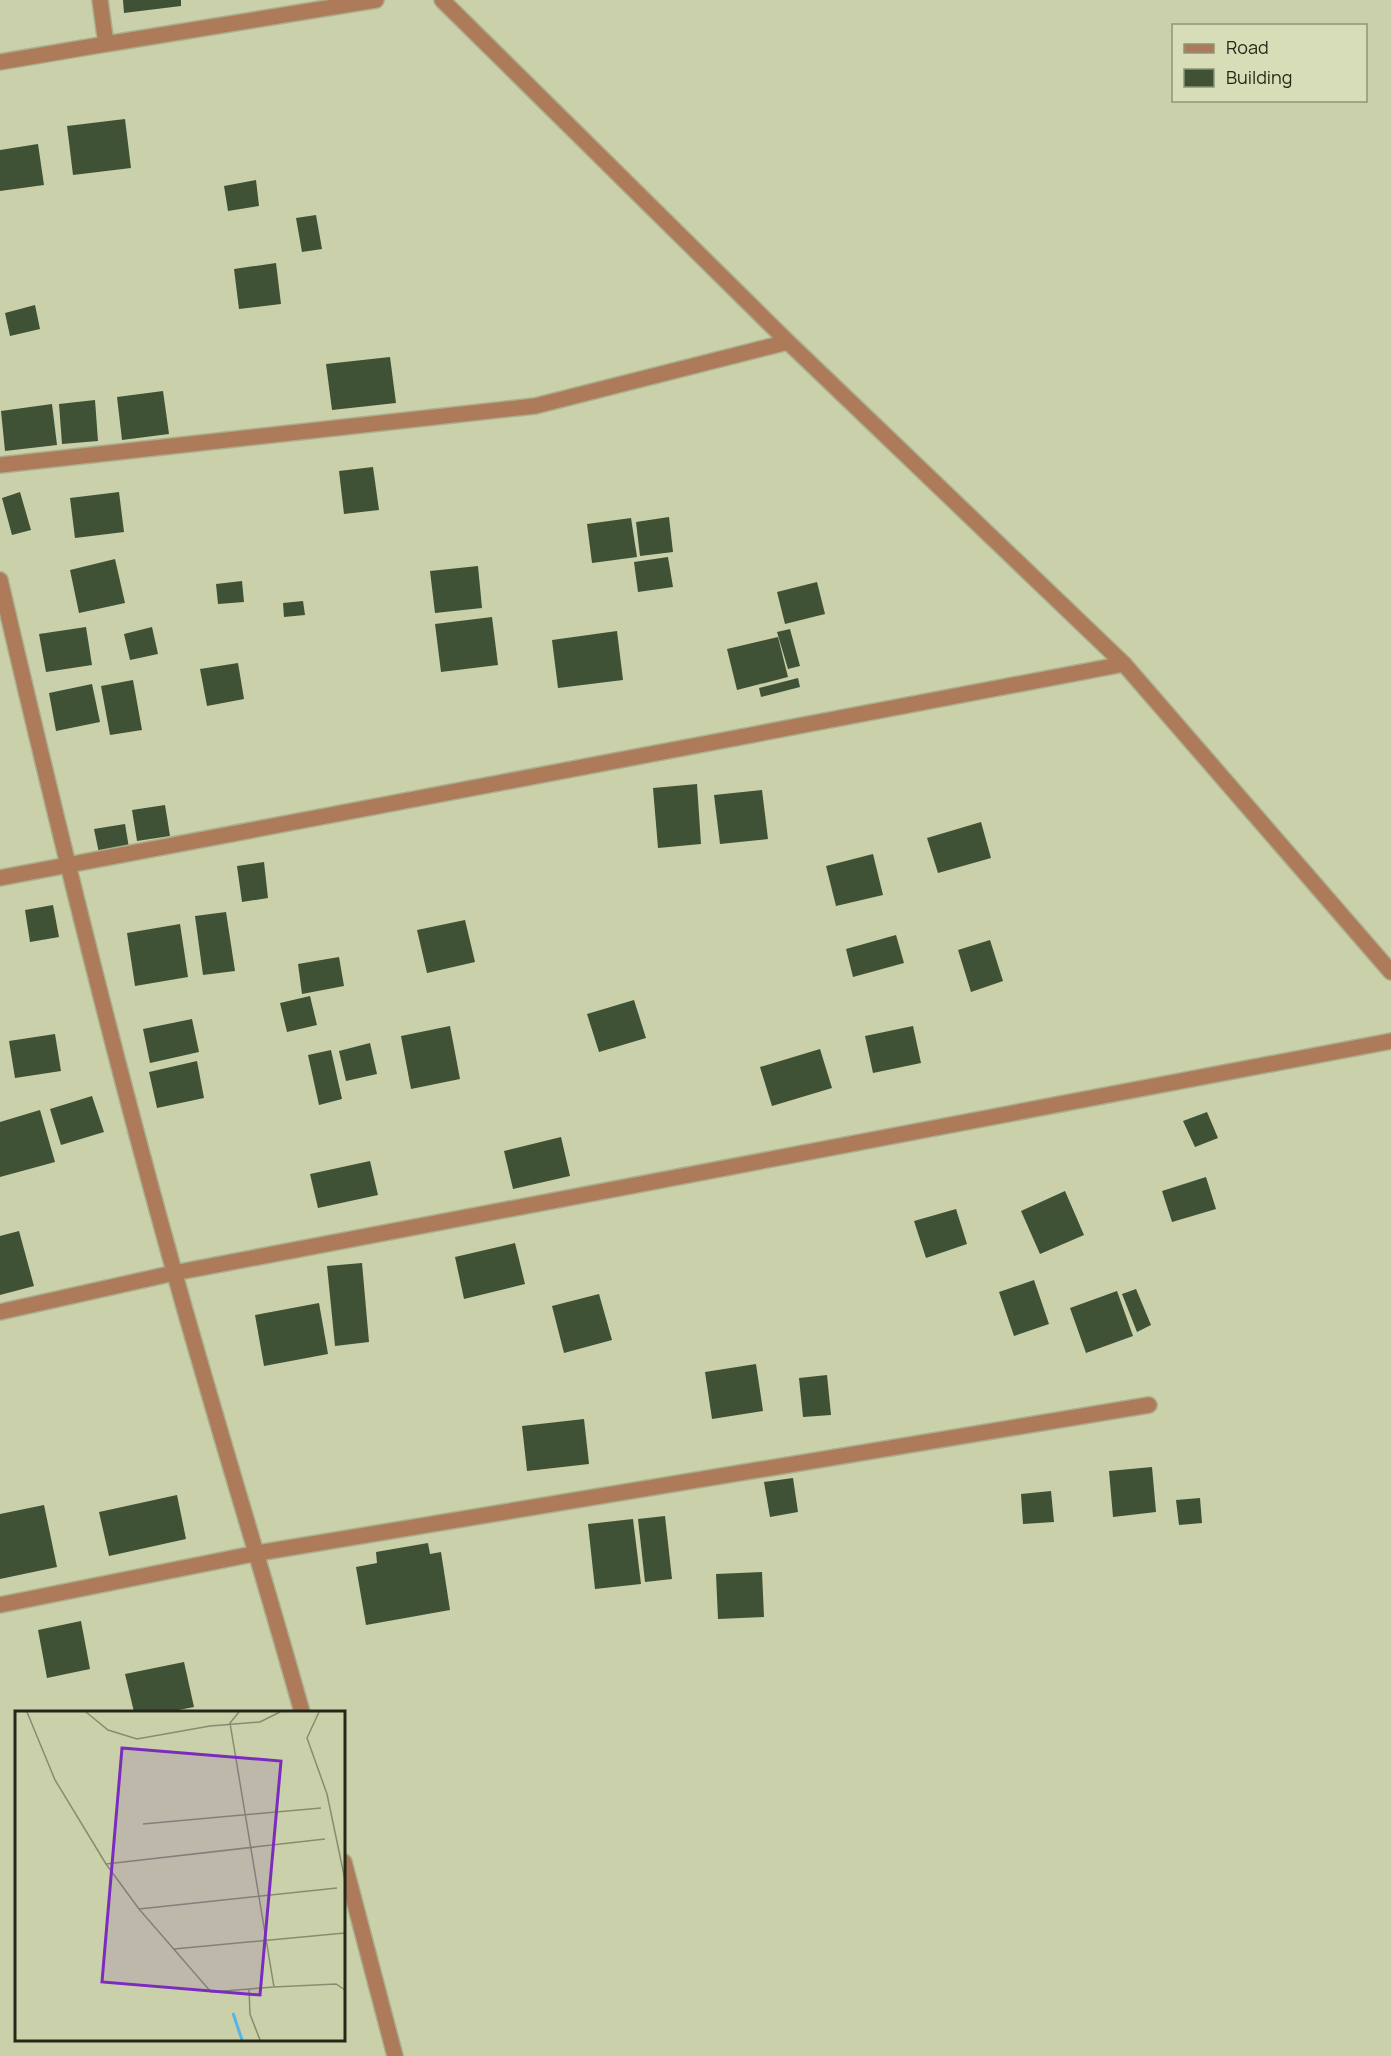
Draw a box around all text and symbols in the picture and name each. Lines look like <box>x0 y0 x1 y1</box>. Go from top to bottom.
legend <box>1172 24 1367 102</box>
text: Road <box>1226 35 1269 59</box>
text: Building <box>1226 65 1292 89</box>
inset map <box>15 1711 345 2041</box>

